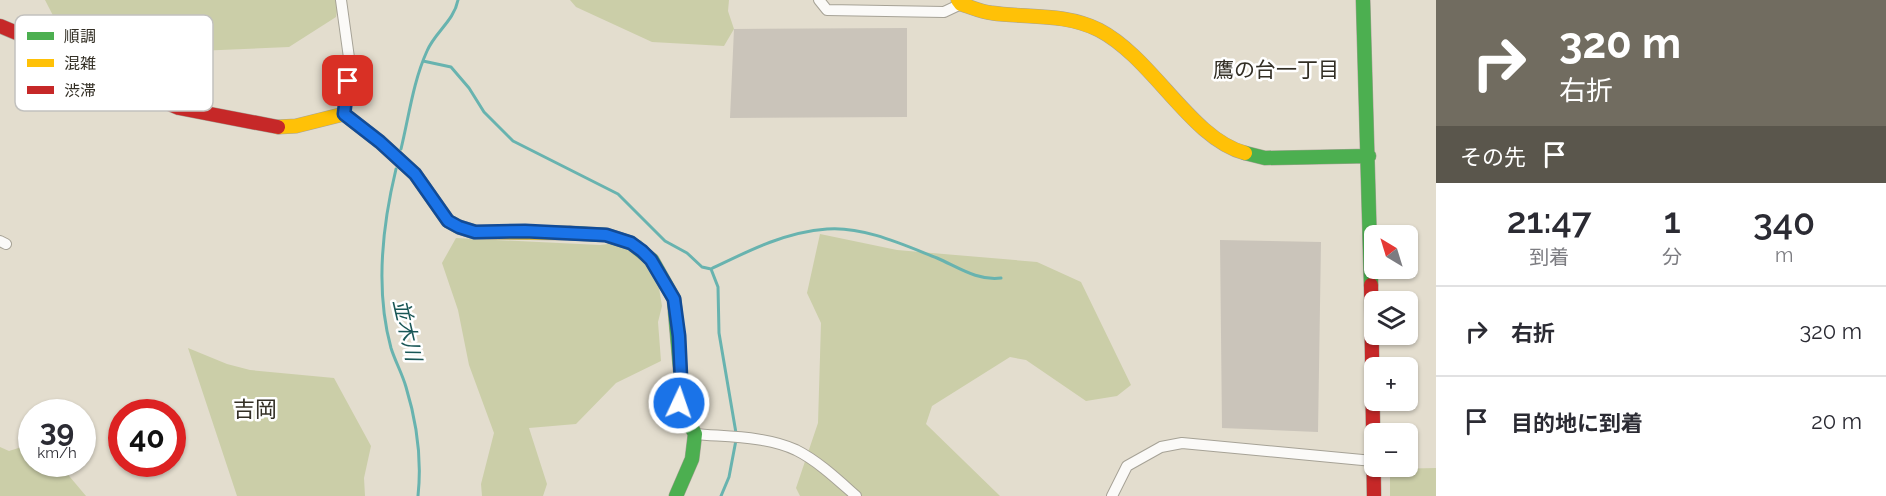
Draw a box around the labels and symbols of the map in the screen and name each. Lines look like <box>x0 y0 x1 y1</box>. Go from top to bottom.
legend <box>15 15 213 111</box>
text: 順調 <box>64 27 96 46</box>
text: 混雑 <box>64 54 96 73</box>
pin <box>322 55 373 106</box>
district label: 鷹の台一丁目 <box>1213 57 1339 82</box>
text: 渋滞 <box>64 81 96 100</box>
north arrow <box>1364 225 1418 279</box>
water label: 並木川 <box>388 296 427 365</box>
position arrow <box>647 371 711 435</box>
district label: 吉岡 <box>233 396 277 422</box>
speed limit sign: 40 <box>108 399 186 477</box>

